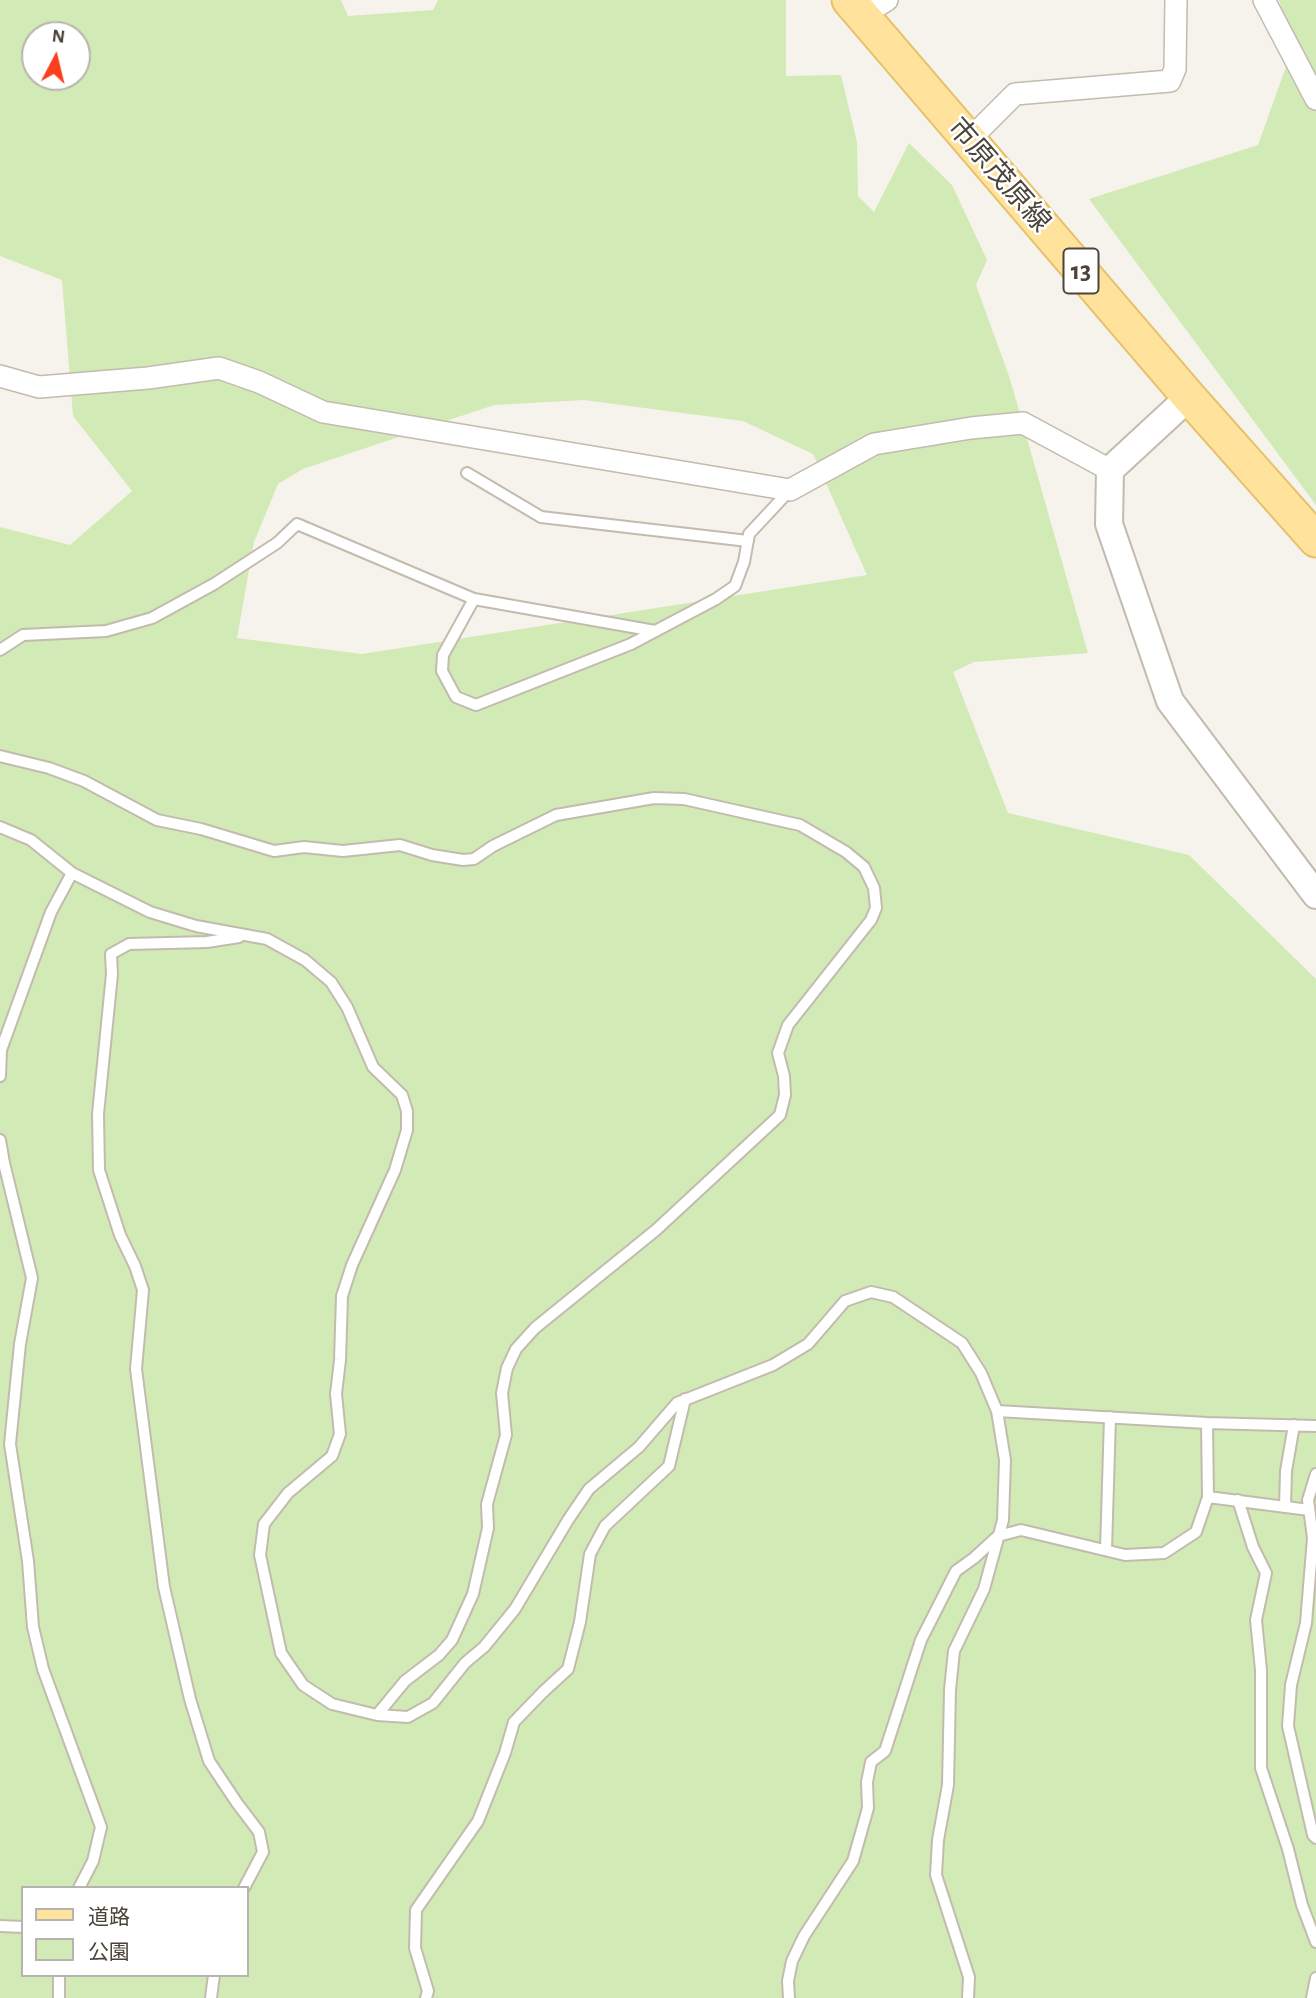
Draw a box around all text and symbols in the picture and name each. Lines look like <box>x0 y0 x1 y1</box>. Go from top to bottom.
north arrow <box>21 21 91 91</box>
text: N <box>51 26 66 47</box>
street label: 市原茂原線 <box>940 111 1058 239</box>
road number: 13 <box>1064 248 1098 294</box>
legend <box>21 1886 248 1977</box>
text: 道路 <box>88 1907 130 1928</box>
text: 公園 <box>88 1942 130 1963</box>

